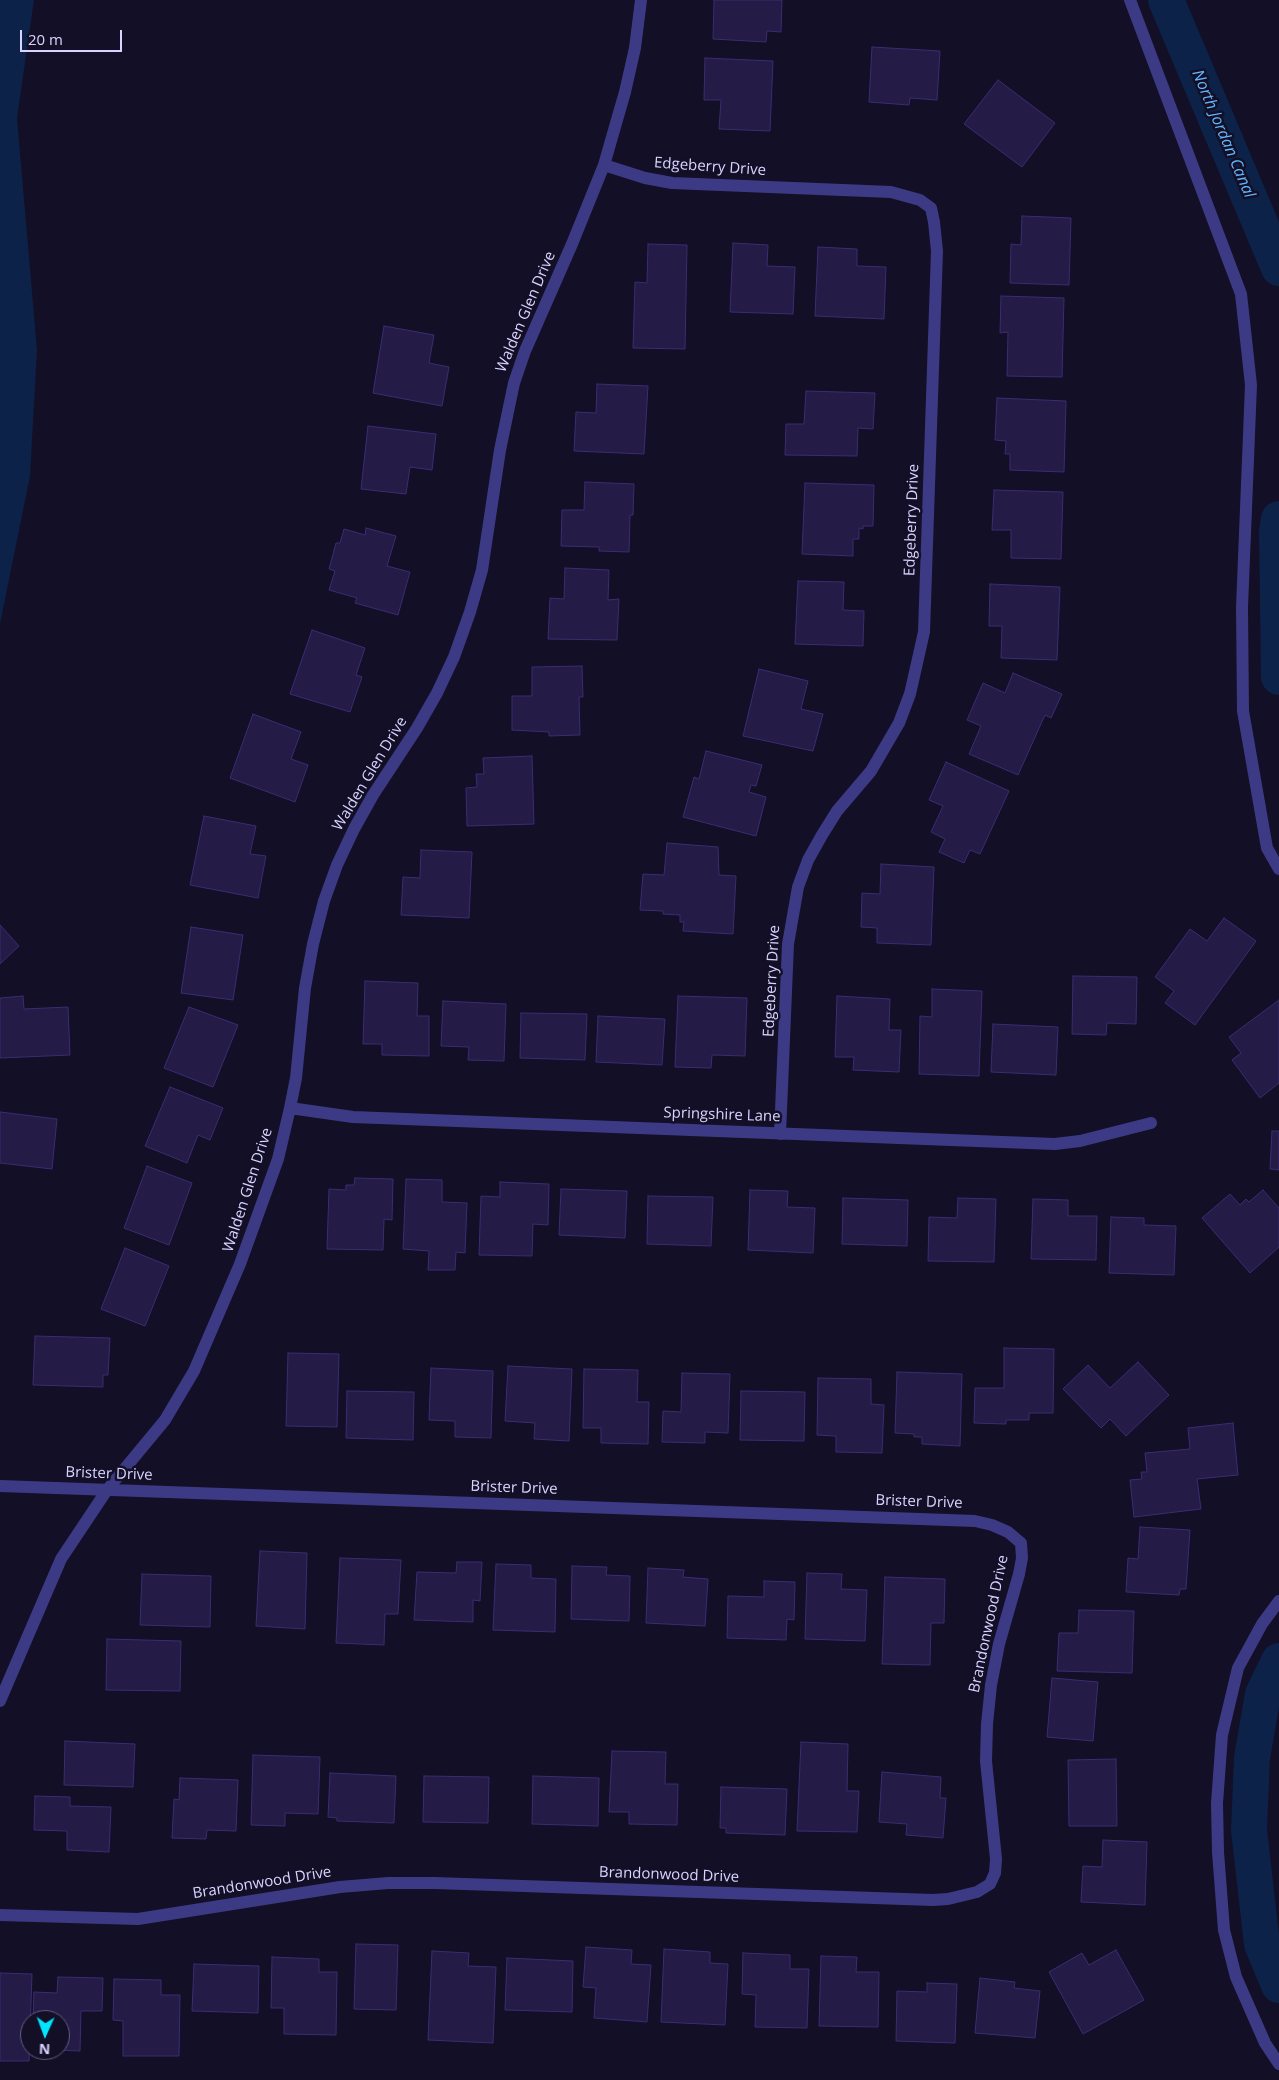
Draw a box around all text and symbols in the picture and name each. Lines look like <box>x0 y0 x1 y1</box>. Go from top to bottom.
scale bar <box>22 20 125 52</box>
text: 20 m <box>28 29 63 49</box>
water label: North Jordan Canal <box>1187 67 1259 201</box>
street label: Edgeberry Drive <box>653 154 767 180</box>
street label: Walden Glen Drive <box>492 249 560 375</box>
street label: Edgeberry Drive <box>901 464 923 576</box>
street label: Walden Glen Drive <box>329 714 411 834</box>
street label: Edgeberry Drive <box>760 925 784 1037</box>
street label: Springshire Lane <box>663 1104 781 1126</box>
street label: Walden Glen Drive <box>219 1126 277 1254</box>
street label: Brister Drive <box>65 1463 153 1485</box>
street label: Brister Drive <box>470 1477 558 1499</box>
street label: Brister Drive <box>875 1491 963 1513</box>
street label: Brandonwood Drive <box>966 1554 1012 1694</box>
street label: Brandonwood Drive <box>191 1863 333 1903</box>
street label: Brandonwood Drive <box>599 1864 739 1886</box>
north arrow <box>20 2010 70 2060</box>
text: N <box>38 2040 51 2059</box>

